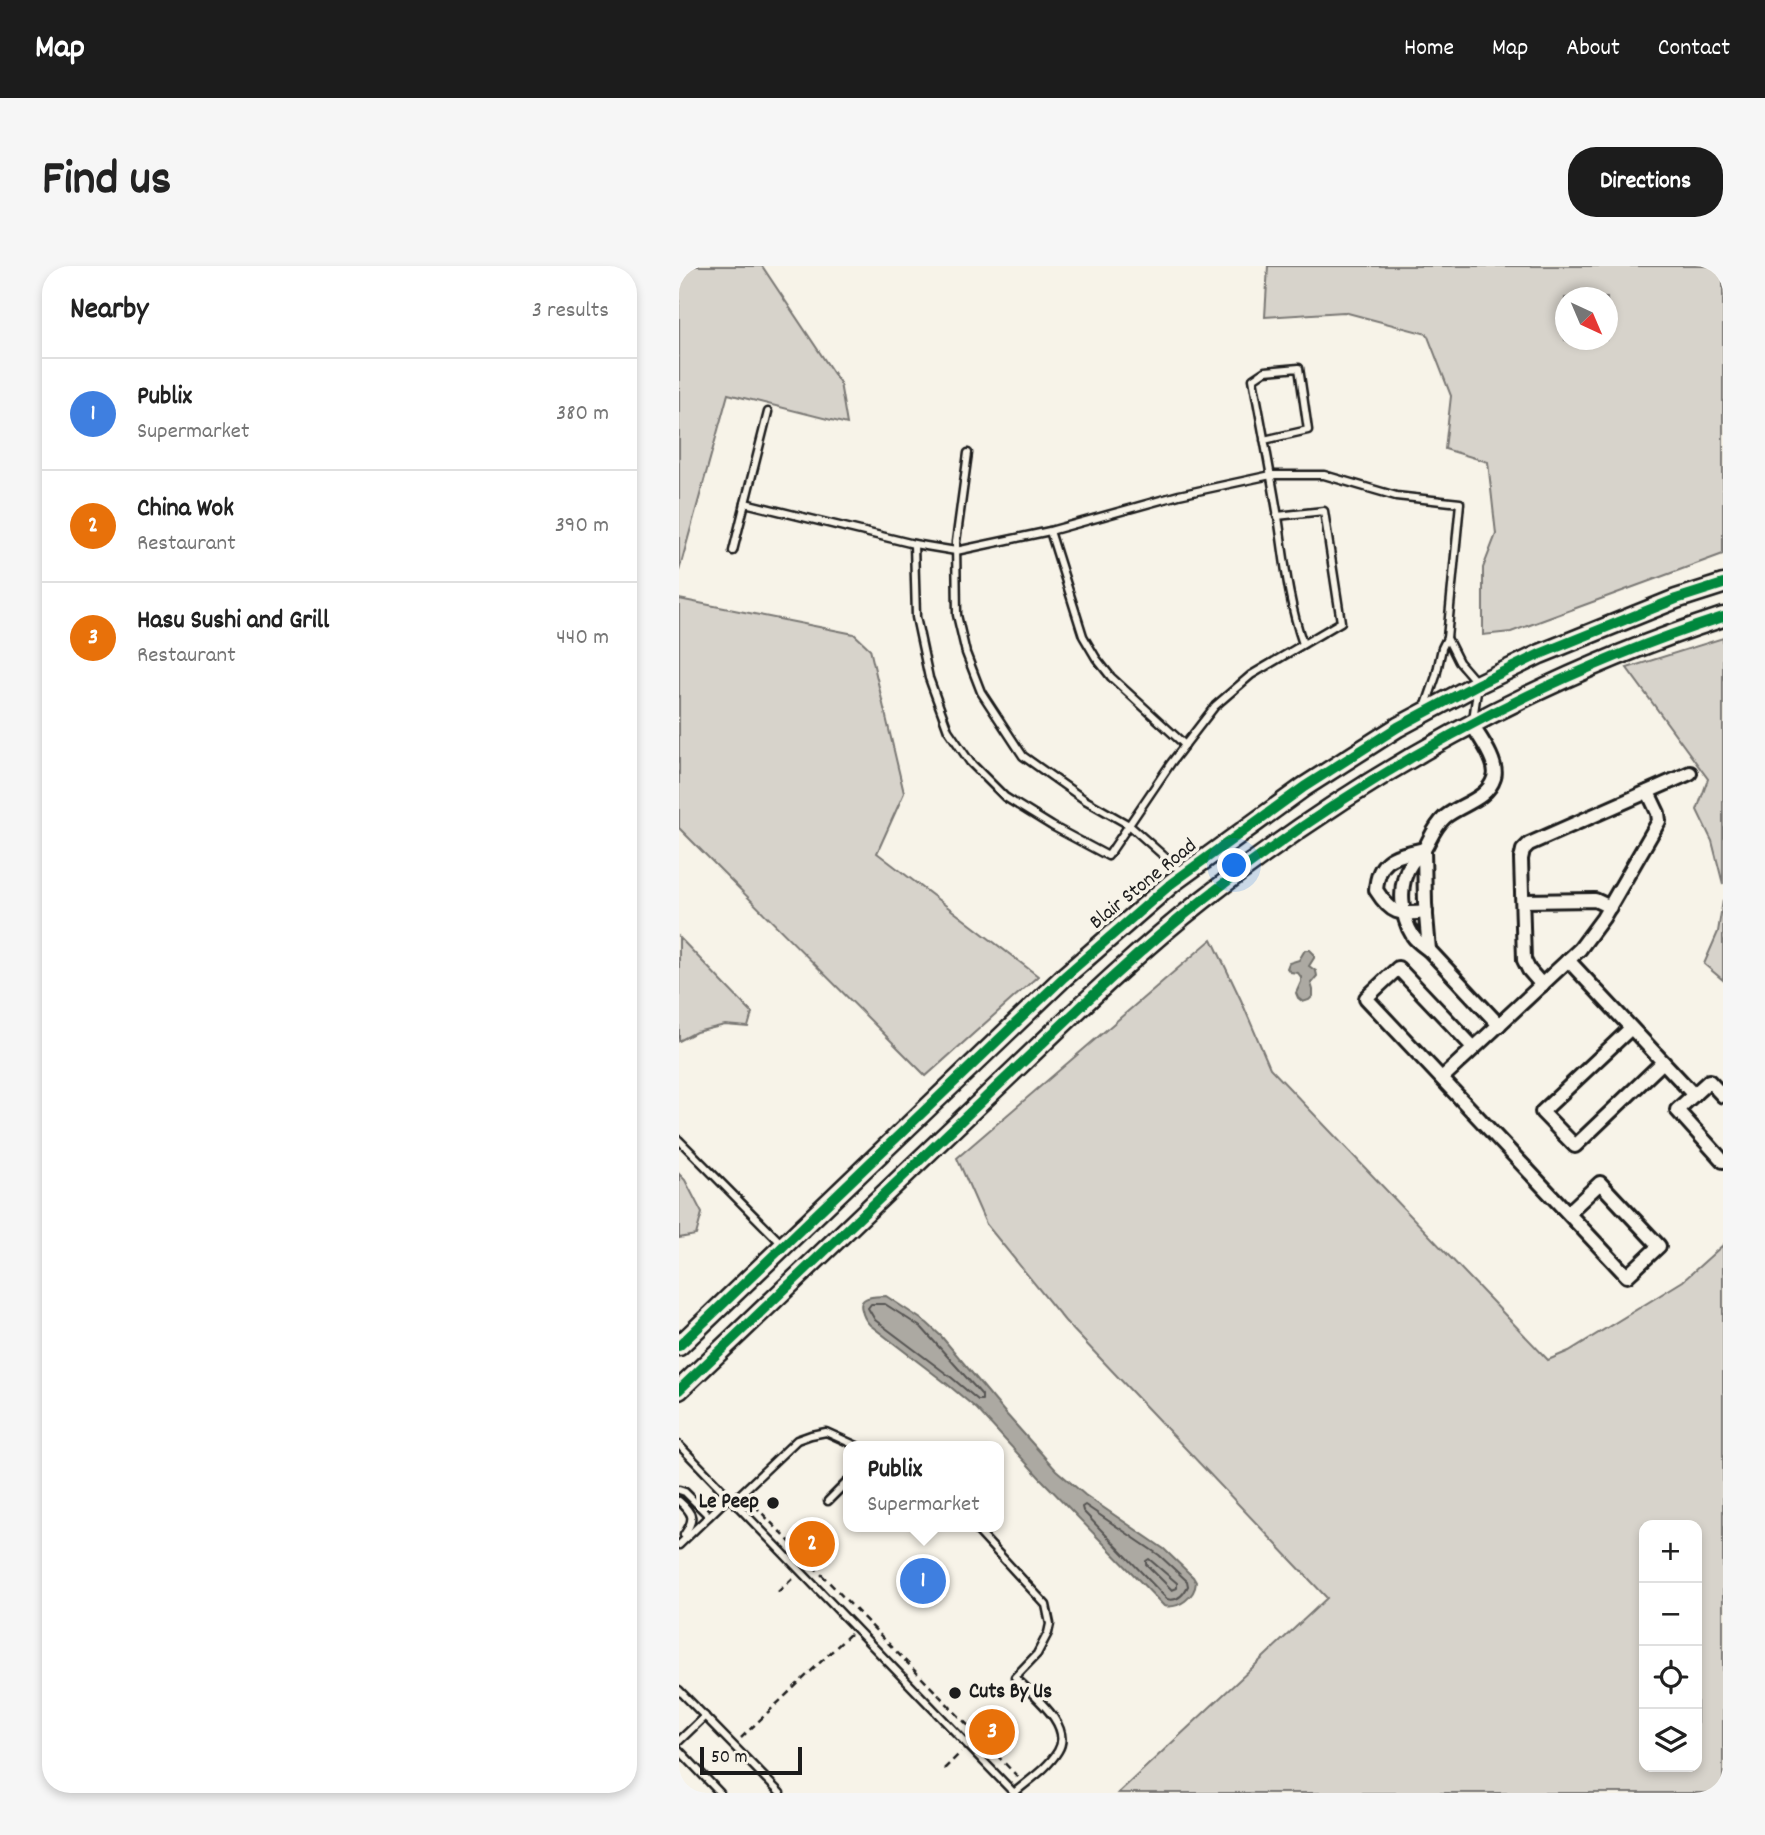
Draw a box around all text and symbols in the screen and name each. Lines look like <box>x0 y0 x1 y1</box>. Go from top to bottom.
text: Map <box>35 26 85 73</box>
text: Home <box>1404 32 1454 66</box>
text: Map <box>1492 32 1528 66</box>
text: About <box>1566 32 1620 66</box>
text: Contact <box>1658 32 1730 66</box>
text: Find us <box>42 147 171 217</box>
button: Directions <box>1568 147 1723 217</box>
north arrow <box>1555 287 1618 350</box>
text: Nearby <box>70 290 148 333</box>
text: 3 results <box>532 295 609 328</box>
text: Publix <box>137 379 192 416</box>
text: 1 <box>90 398 96 431</box>
text: 380 m <box>556 398 609 431</box>
text: Supermarket <box>137 416 249 449</box>
text: China Wok <box>137 491 234 528</box>
text: 2 <box>88 510 98 543</box>
text: 390 m <box>555 510 609 543</box>
text: Restaurant <box>137 528 236 561</box>
text: Hasu Sushi and Grill <box>137 603 329 640</box>
text: 3 <box>88 622 98 655</box>
text: 440 m <box>556 622 609 655</box>
text: Restaurant <box>137 640 236 673</box>
street label: Blair Stone Road <box>1084 832 1204 938</box>
your location <box>1217 848 1251 882</box>
popup <box>843 1441 1004 1532</box>
text: Publix <box>867 1452 922 1489</box>
place label: Le Peep <box>699 1488 759 1518</box>
text: Supermarket <box>867 1489 980 1522</box>
marker: Le Peep <box>765 1495 781 1511</box>
pin: 2 <box>789 1518 835 1570</box>
map controls <box>1639 1520 1702 1772</box>
button: + <box>1639 1520 1702 1583</box>
pin: 1 <box>900 1555 946 1607</box>
button: − <box>1639 1583 1702 1646</box>
button: locate <box>1639 1646 1702 1709</box>
place label: Cuts By Us <box>969 1678 1052 1708</box>
marker: Cuts By Us <box>947 1685 963 1701</box>
pin: 3 <box>969 1706 1015 1758</box>
button: layers <box>1639 1709 1702 1772</box>
scale bar <box>700 1744 801 1776</box>
text: 50 m <box>711 1745 748 1772</box>

